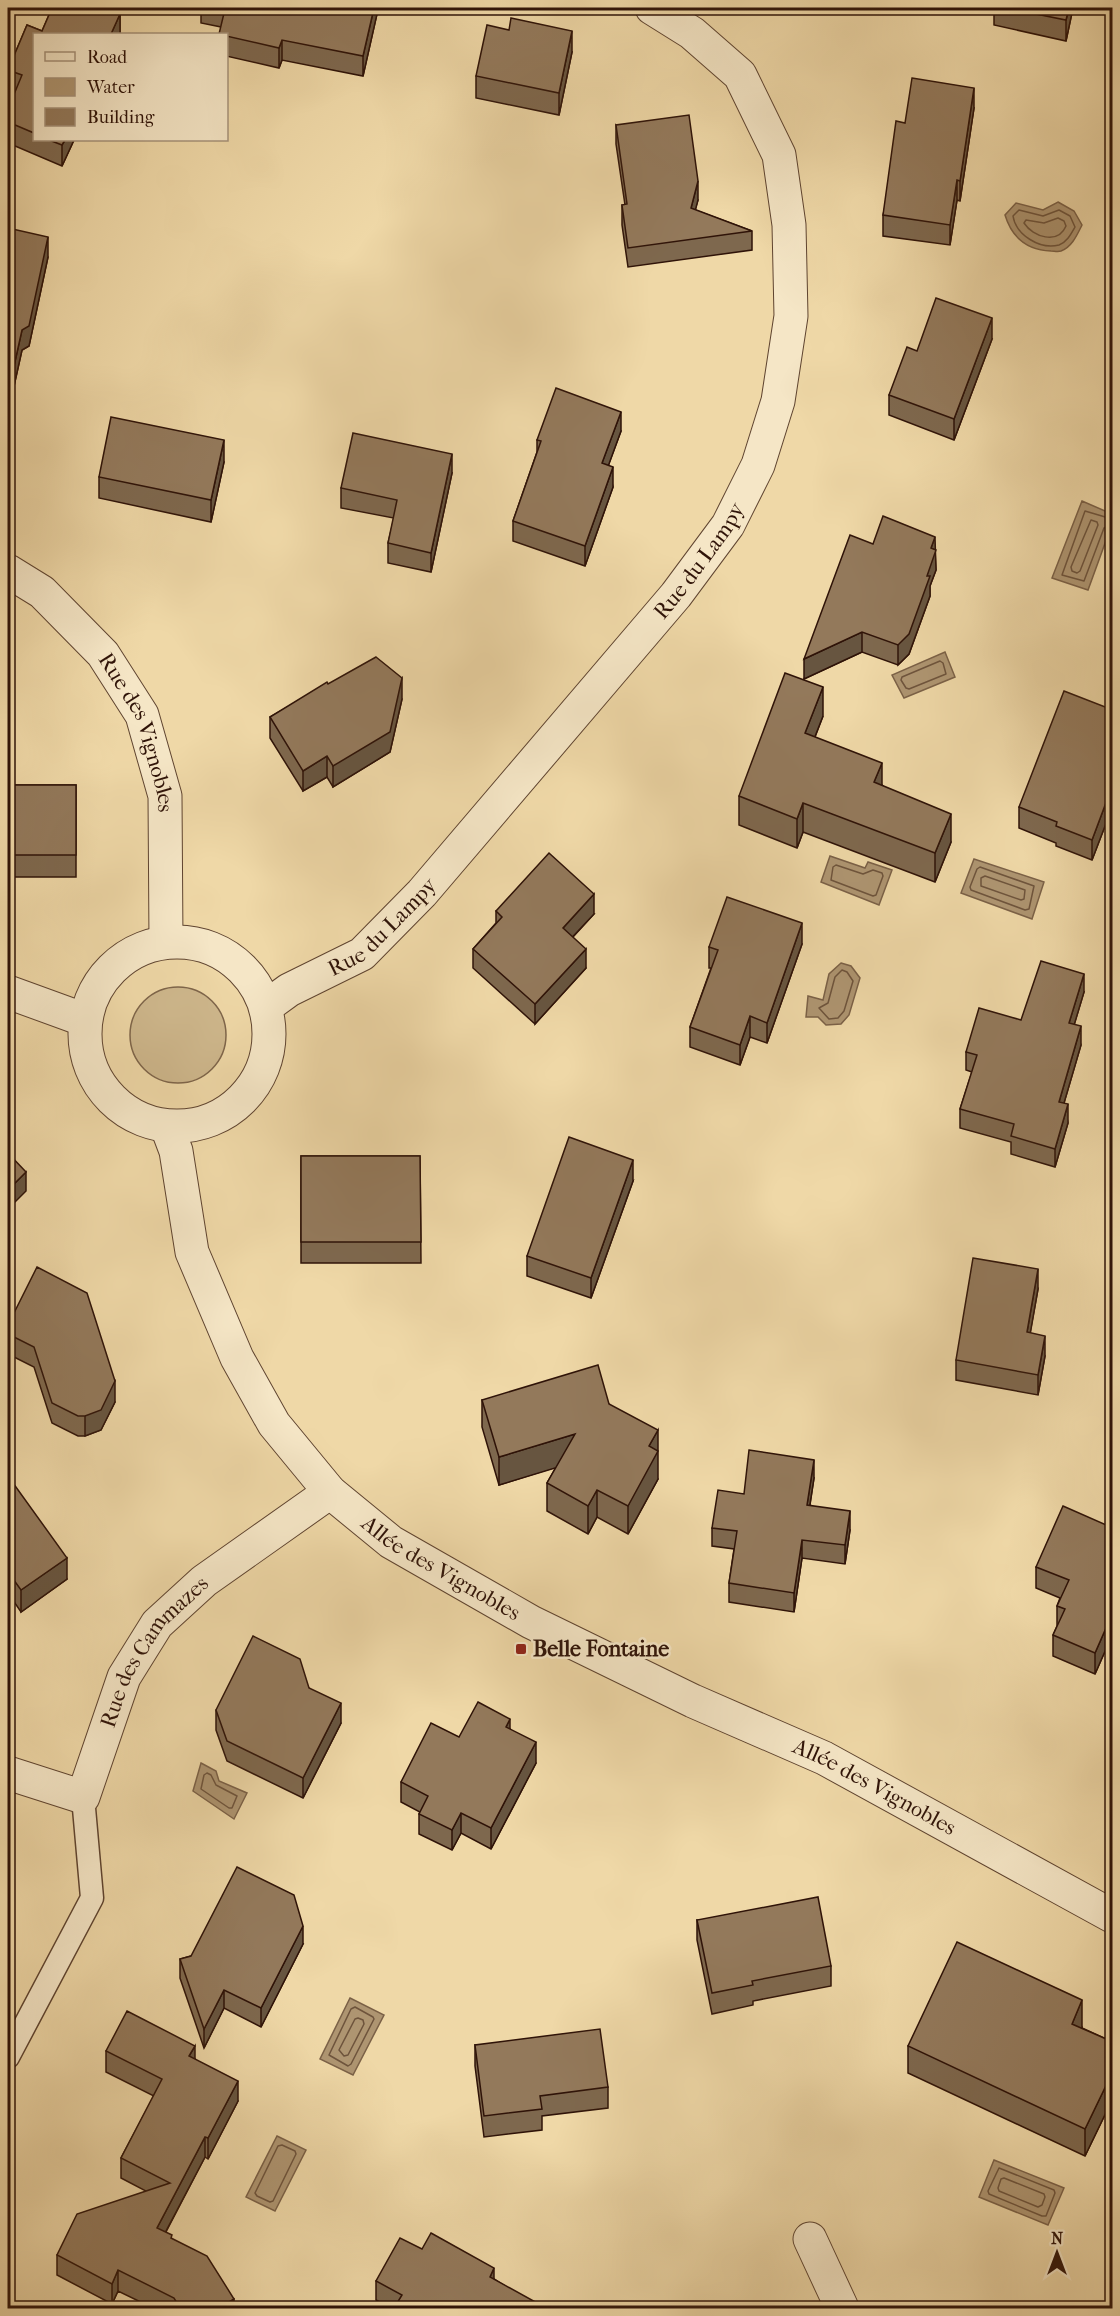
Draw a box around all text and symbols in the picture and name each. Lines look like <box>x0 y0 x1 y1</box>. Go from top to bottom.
legend <box>33 33 228 141</box>
text: Road <box>87 47 127 68</box>
text: Water <box>86 77 135 98</box>
text: Building <box>87 107 155 128</box>
street label: Rue du Lampy <box>648 498 750 624</box>
street label: Rue des Vignobles <box>93 648 178 813</box>
street label: Rue du Lampy <box>324 872 443 982</box>
street label: Allée des Vignobles <box>356 1510 525 1626</box>
street label: Rue des Cammazes <box>95 1571 214 1731</box>
place label: Belle Fontaine <box>533 1636 669 1662</box>
marker: Belle Fontaine <box>514 1642 528 1656</box>
street label: Allée des Vignobles <box>788 1733 960 1841</box>
north arrow <box>1027 2223 1087 2283</box>
text: N <box>1051 2229 1064 2248</box>

